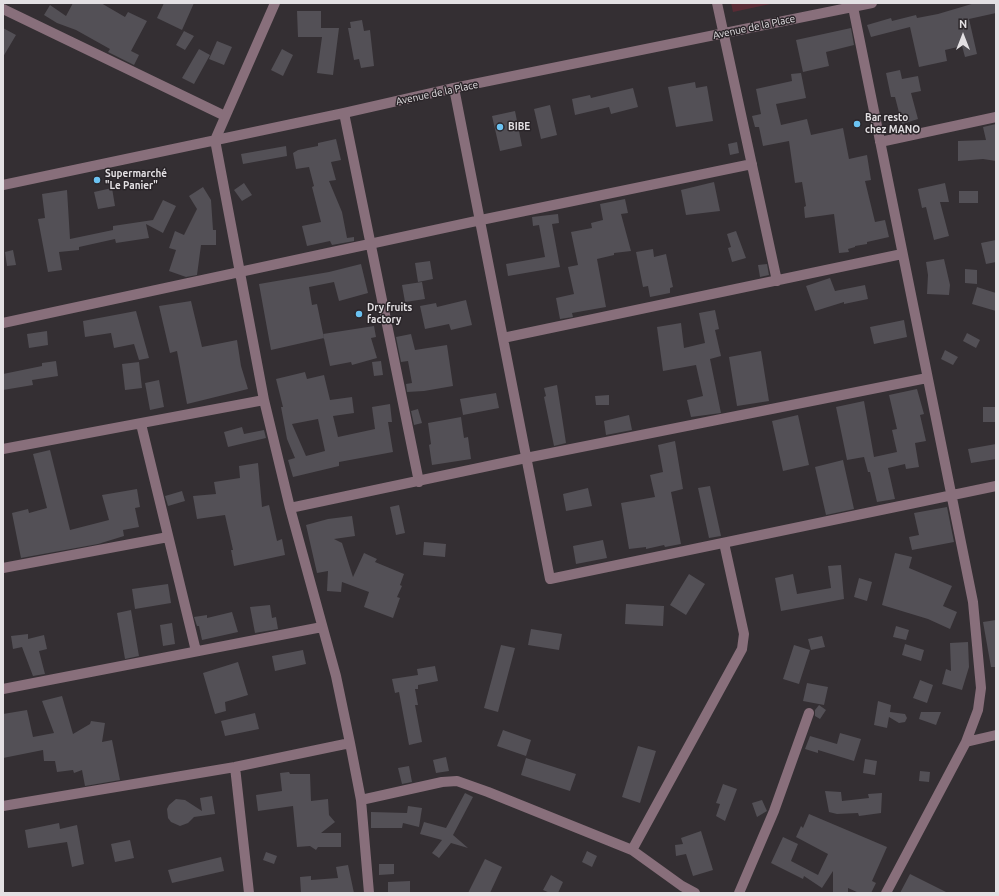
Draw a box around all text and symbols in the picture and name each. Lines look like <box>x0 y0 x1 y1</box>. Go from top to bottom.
street label: Avenue de la Place <box>712 12 796 42</box>
north arrow <box>943 16 983 56</box>
text: N <box>959 18 967 30</box>
street label: Avenue de la Place <box>395 78 479 108</box>
place label: Bar resto chez MANO <box>865 112 920 136</box>
marker: Bar resto chez MANO <box>852 119 862 129</box>
place label: BIBE <box>508 121 530 133</box>
marker: BIBE <box>495 122 505 132</box>
place label: Supermarché "Le Panier" <box>105 168 167 192</box>
marker: Supermarché "Le Panier" <box>92 175 102 185</box>
place label: Dry fruits factory <box>367 302 412 326</box>
marker: Dry fruits factory <box>354 309 364 319</box>

